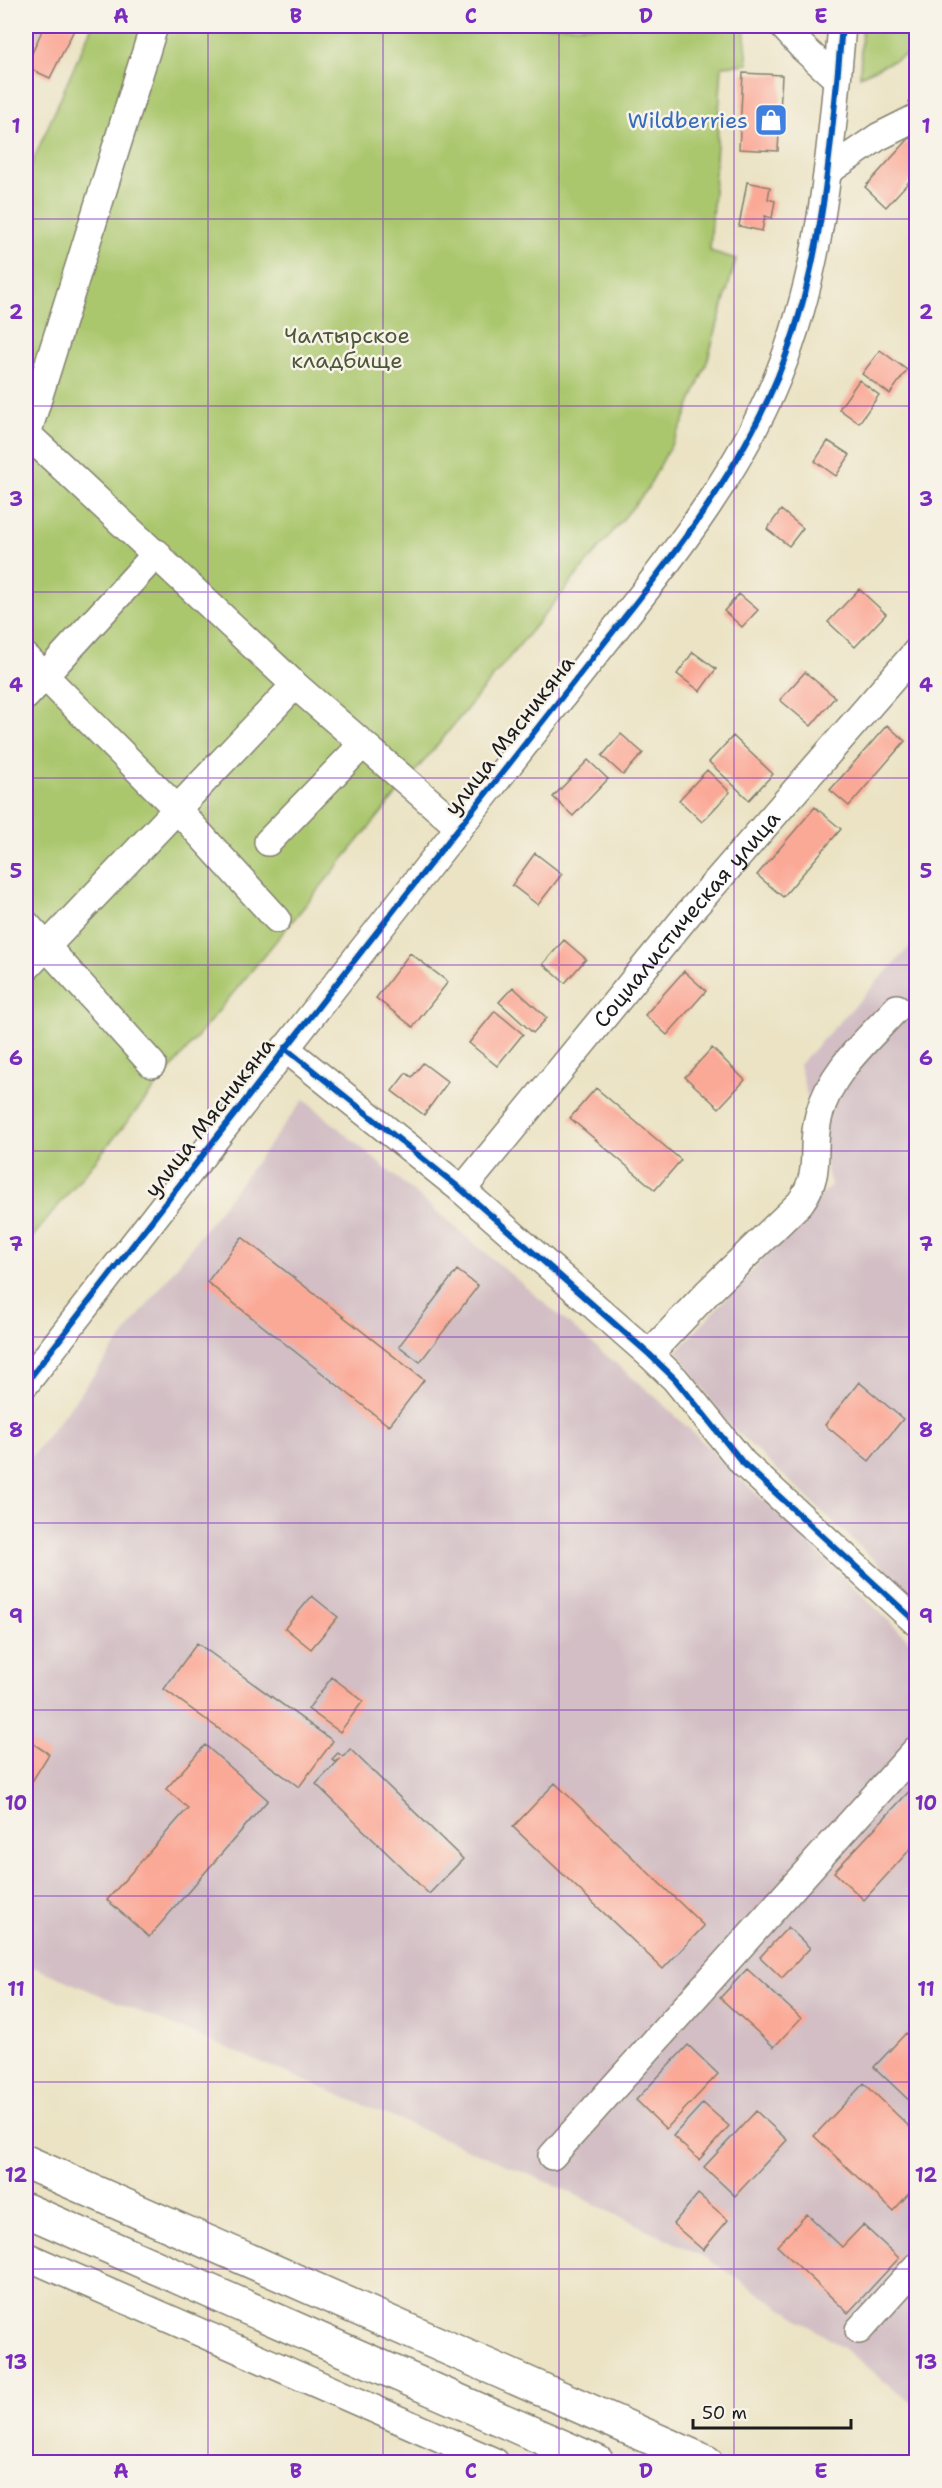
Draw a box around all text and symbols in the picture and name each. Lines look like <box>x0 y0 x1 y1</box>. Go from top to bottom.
text: A <box>113 3 129 29</box>
text: B <box>290 3 302 29</box>
text: C <box>465 3 477 29</box>
text: D <box>639 3 653 29</box>
text: E <box>814 3 828 29</box>
shop icon: Wildberries <box>753 102 789 138</box>
place label: Wildberries <box>627 106 748 135</box>
text: 1 <box>11 113 21 139</box>
text: 1 <box>921 113 931 139</box>
text: 2 <box>9 299 23 325</box>
text: 2 <box>919 299 933 325</box>
park label: Чалтырское кладбище <box>284 321 410 375</box>
text: 3 <box>9 486 23 512</box>
text: 3 <box>919 486 933 512</box>
street label: улица Мясникяна <box>438 649 581 821</box>
text: 4 <box>9 672 23 698</box>
text: 4 <box>919 672 933 698</box>
street label: Социалистическая улица <box>587 804 787 1034</box>
text: 5 <box>10 858 22 884</box>
text: 5 <box>920 858 932 884</box>
street label: улица Мясникяна <box>138 1031 281 1203</box>
text: 6 <box>9 1045 23 1071</box>
text: 6 <box>919 1045 933 1071</box>
text: 7 <box>9 1231 23 1257</box>
text: 7 <box>919 1231 933 1257</box>
text: 8 <box>9 1417 23 1443</box>
text: 8 <box>919 1417 933 1443</box>
text: 9 <box>9 1603 23 1629</box>
text: 9 <box>919 1603 933 1629</box>
text: 10 <box>5 1790 27 1816</box>
text: 10 <box>915 1790 937 1816</box>
text: 11 <box>7 1976 25 2002</box>
text: 11 <box>917 1976 935 2002</box>
text: 12 <box>5 2162 27 2188</box>
text: 12 <box>915 2162 937 2188</box>
text: 13 <box>5 2349 27 2375</box>
text: 13 <box>915 2349 937 2375</box>
scale bar <box>693 2392 850 2430</box>
text: 50 m <box>702 2401 747 2425</box>
text: A <box>113 2458 129 2484</box>
text: B <box>290 2458 302 2484</box>
text: C <box>465 2458 477 2484</box>
text: D <box>639 2458 653 2484</box>
text: E <box>814 2458 828 2484</box>

